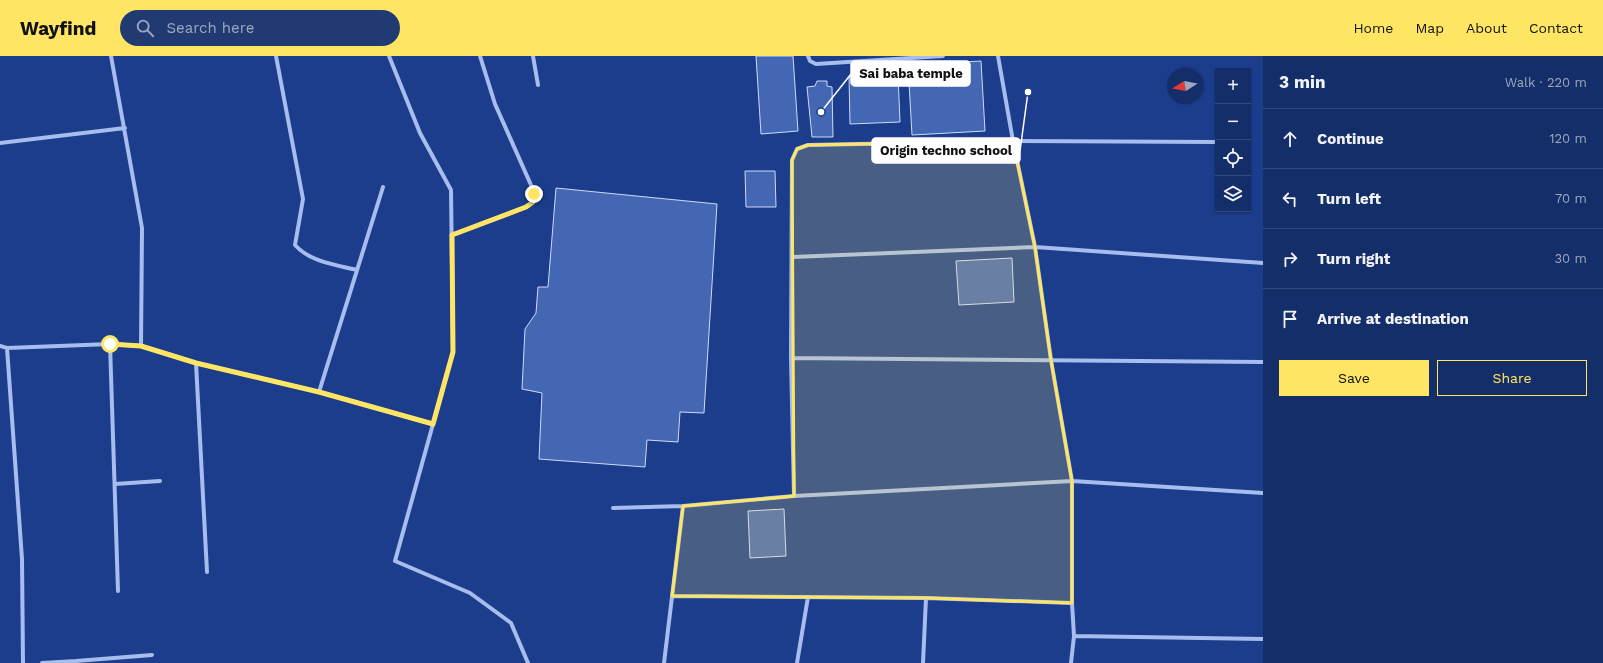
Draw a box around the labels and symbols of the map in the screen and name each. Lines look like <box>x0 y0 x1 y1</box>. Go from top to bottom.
callout: Sai baba temple <box>851 61 970 86</box>
text: Sai baba temple <box>859 66 963 81</box>
north arrow <box>1167 68 1203 104</box>
callout: Origin techno school <box>872 138 1020 163</box>
text: Origin techno school <box>880 143 1013 158</box>
route end <box>525 185 543 203</box>
route start <box>101 335 119 353</box>

